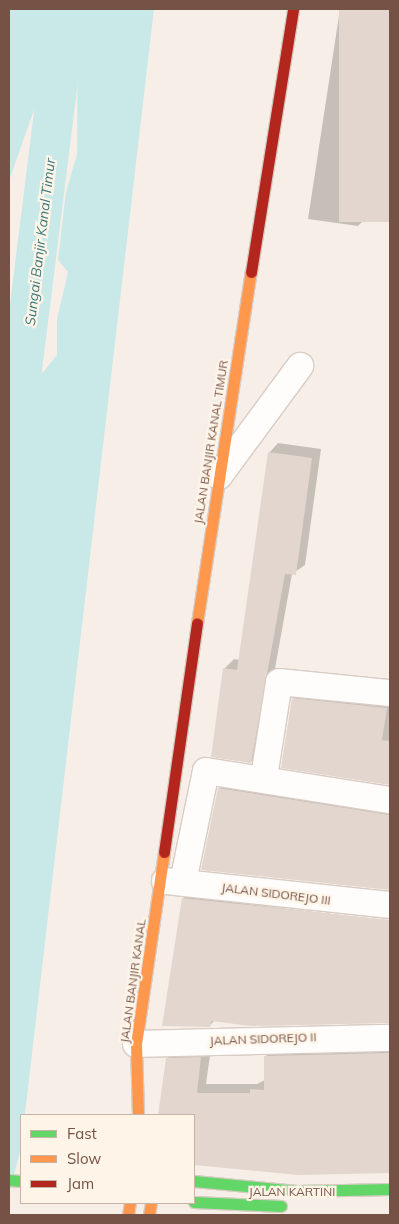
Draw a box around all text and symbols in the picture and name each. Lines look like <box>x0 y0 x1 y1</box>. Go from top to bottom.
water label: Sungai Banjir Kanal Timur <box>21 157 59 327</box>
street label: JALAN BANJIR KANAL TIMUR <box>191 359 231 525</box>
street label: JALAN SIDOREJO III <box>221 880 331 908</box>
street label: JALAN BANJIR KANAL <box>117 918 149 1044</box>
street label: JALAN SIDOREJO II <box>209 1030 317 1048</box>
legend <box>20 1114 195 1204</box>
text: Fast <box>67 1124 97 1143</box>
text: Slow <box>67 1149 101 1168</box>
text: Jam <box>67 1174 94 1193</box>
street label: JALAN KARTINI <box>249 1185 335 1199</box>

